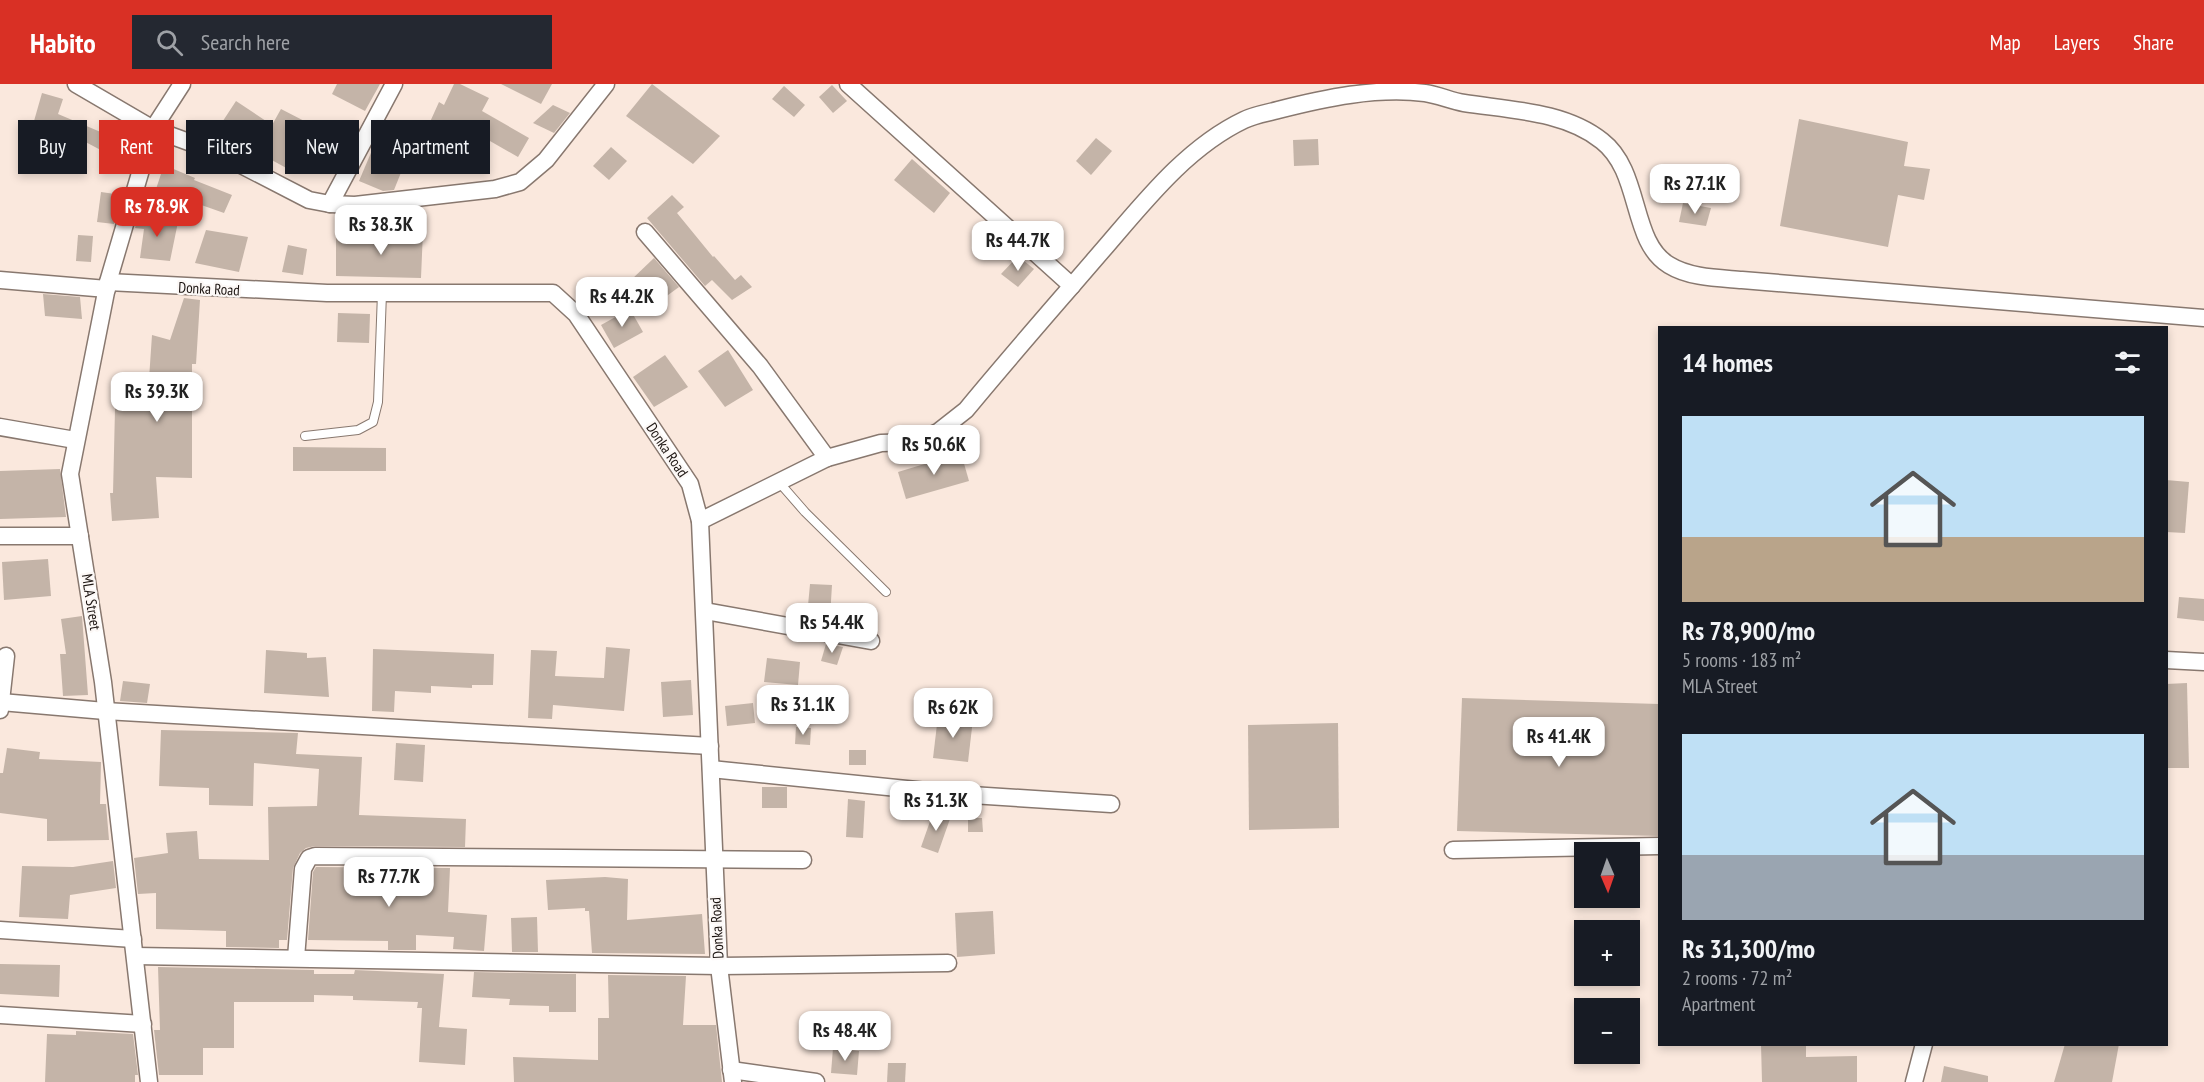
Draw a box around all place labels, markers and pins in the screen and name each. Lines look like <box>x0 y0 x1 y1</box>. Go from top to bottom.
pin: Rs 27.1K <box>1633 164 1757 215</box>
pin: Rs 78.9K <box>95 187 219 238</box>
pin: Rs 38.3K <box>319 205 443 256</box>
pin: Rs 44.7K <box>956 221 1080 272</box>
pin: Rs 44.2K <box>560 277 684 328</box>
pin: Rs 39.3K <box>95 372 219 423</box>
pin: Rs 50.6K <box>872 425 996 476</box>
pin: Rs 54.4K <box>770 603 894 654</box>
pin: Rs 31.1K <box>741 685 865 736</box>
pin: Rs 62K <box>904 688 1002 739</box>
pin: Rs 41.4K <box>1497 717 1621 768</box>
pin: Rs 31.3K <box>874 781 998 832</box>
pin: Rs 77.7K <box>327 857 451 908</box>
pin: Rs 48.4K <box>783 1011 907 1062</box>

